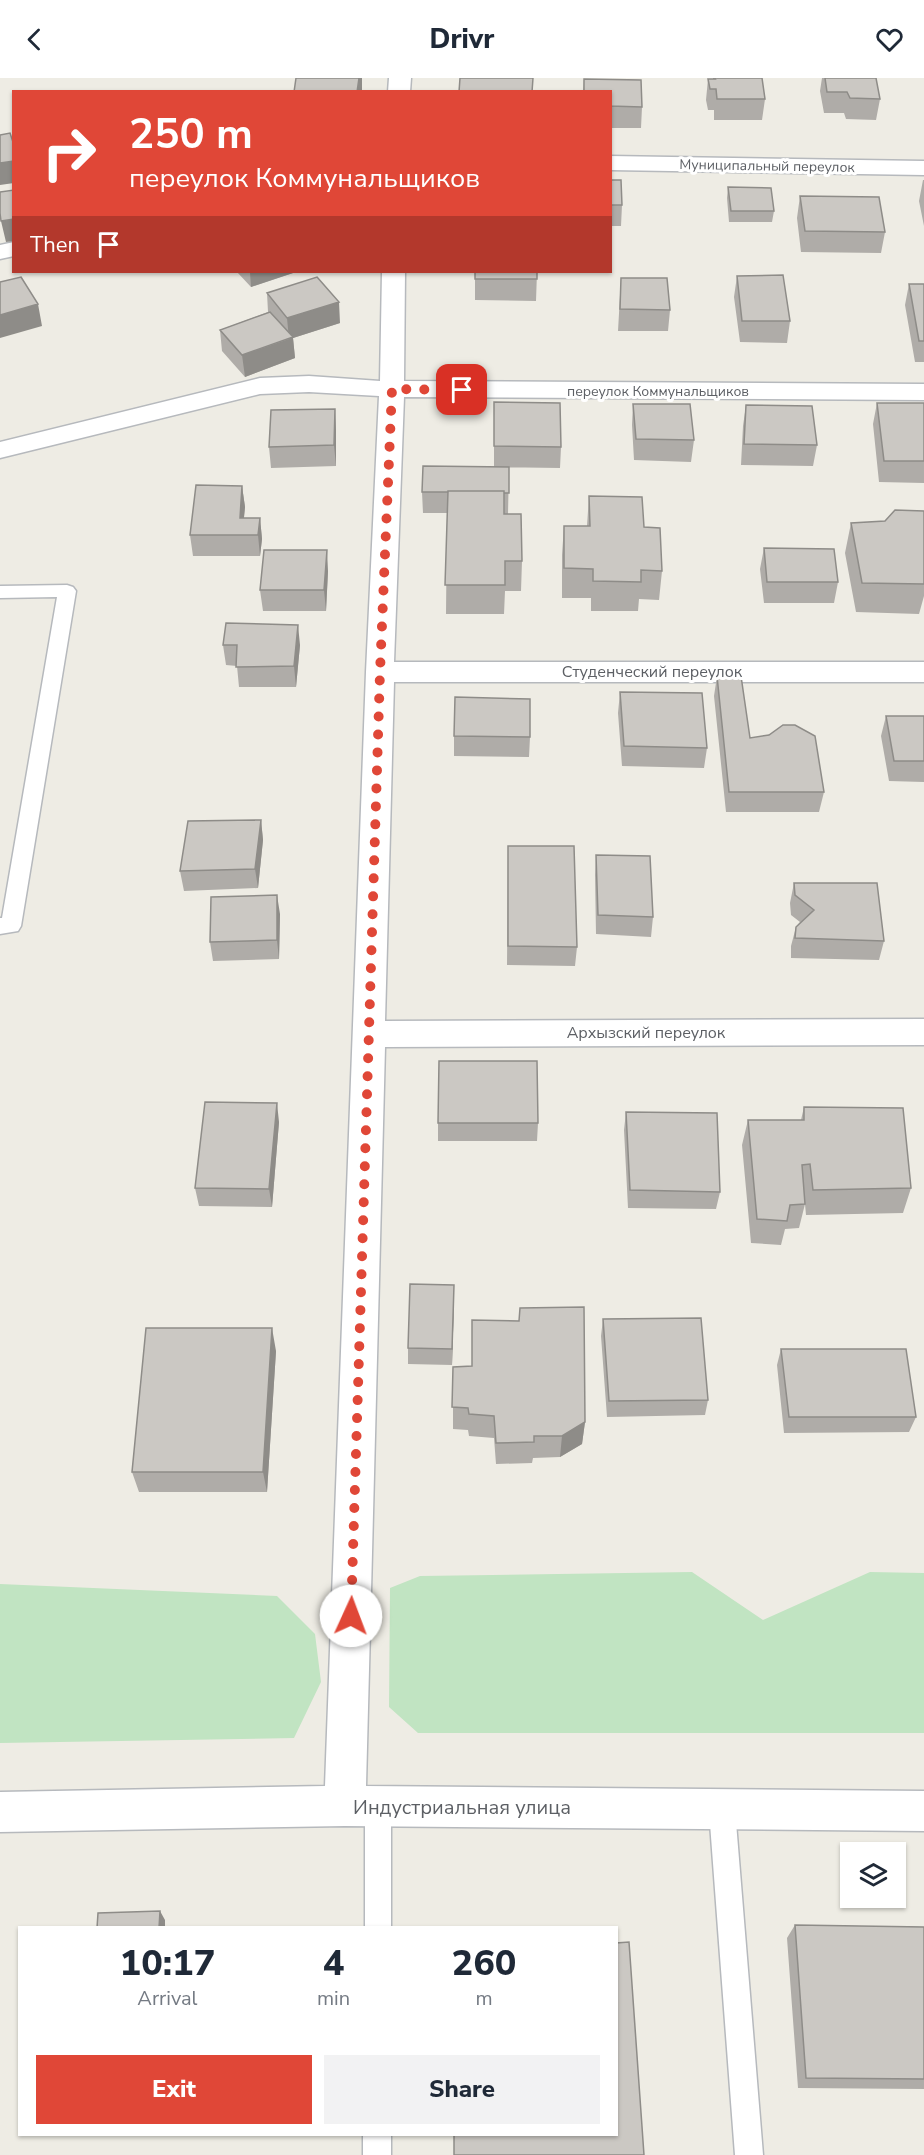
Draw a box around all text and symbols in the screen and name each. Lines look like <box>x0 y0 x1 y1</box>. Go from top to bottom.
text: Drivr <box>430 21 494 58</box>
icon: back <box>18 23 51 56</box>
icon: heart <box>873 23 906 56</box>
text: 250 m <box>129 106 253 163</box>
icon: right <box>30 114 108 192</box>
street label: Муниципальный переулок <box>679 155 856 177</box>
text: переулок Коммунальщиков <box>129 160 480 197</box>
icon: arrive <box>92 228 125 261</box>
text: Then <box>30 230 80 260</box>
pin <box>436 364 487 415</box>
icon: arrive <box>445 373 478 406</box>
street label: переулок Коммунальщиков <box>567 382 749 401</box>
street label: Студенческий переулок <box>562 661 743 683</box>
street label: Архызский переулок <box>567 1022 726 1044</box>
position arrow <box>319 1584 383 1648</box>
street label: Индустриальная улица <box>353 1794 571 1821</box>
map controls <box>840 1842 906 1908</box>
button: layers <box>840 1842 906 1908</box>
text: 10:17 <box>120 1939 215 1988</box>
text: 4 <box>323 1939 344 1988</box>
text: 260 <box>452 1939 516 1988</box>
text: Arrival <box>137 1985 198 2012</box>
text: min <box>317 1985 350 2012</box>
text: m <box>475 1985 493 2012</box>
button: Exit <box>36 2055 312 2124</box>
button: Share <box>324 2055 600 2124</box>

